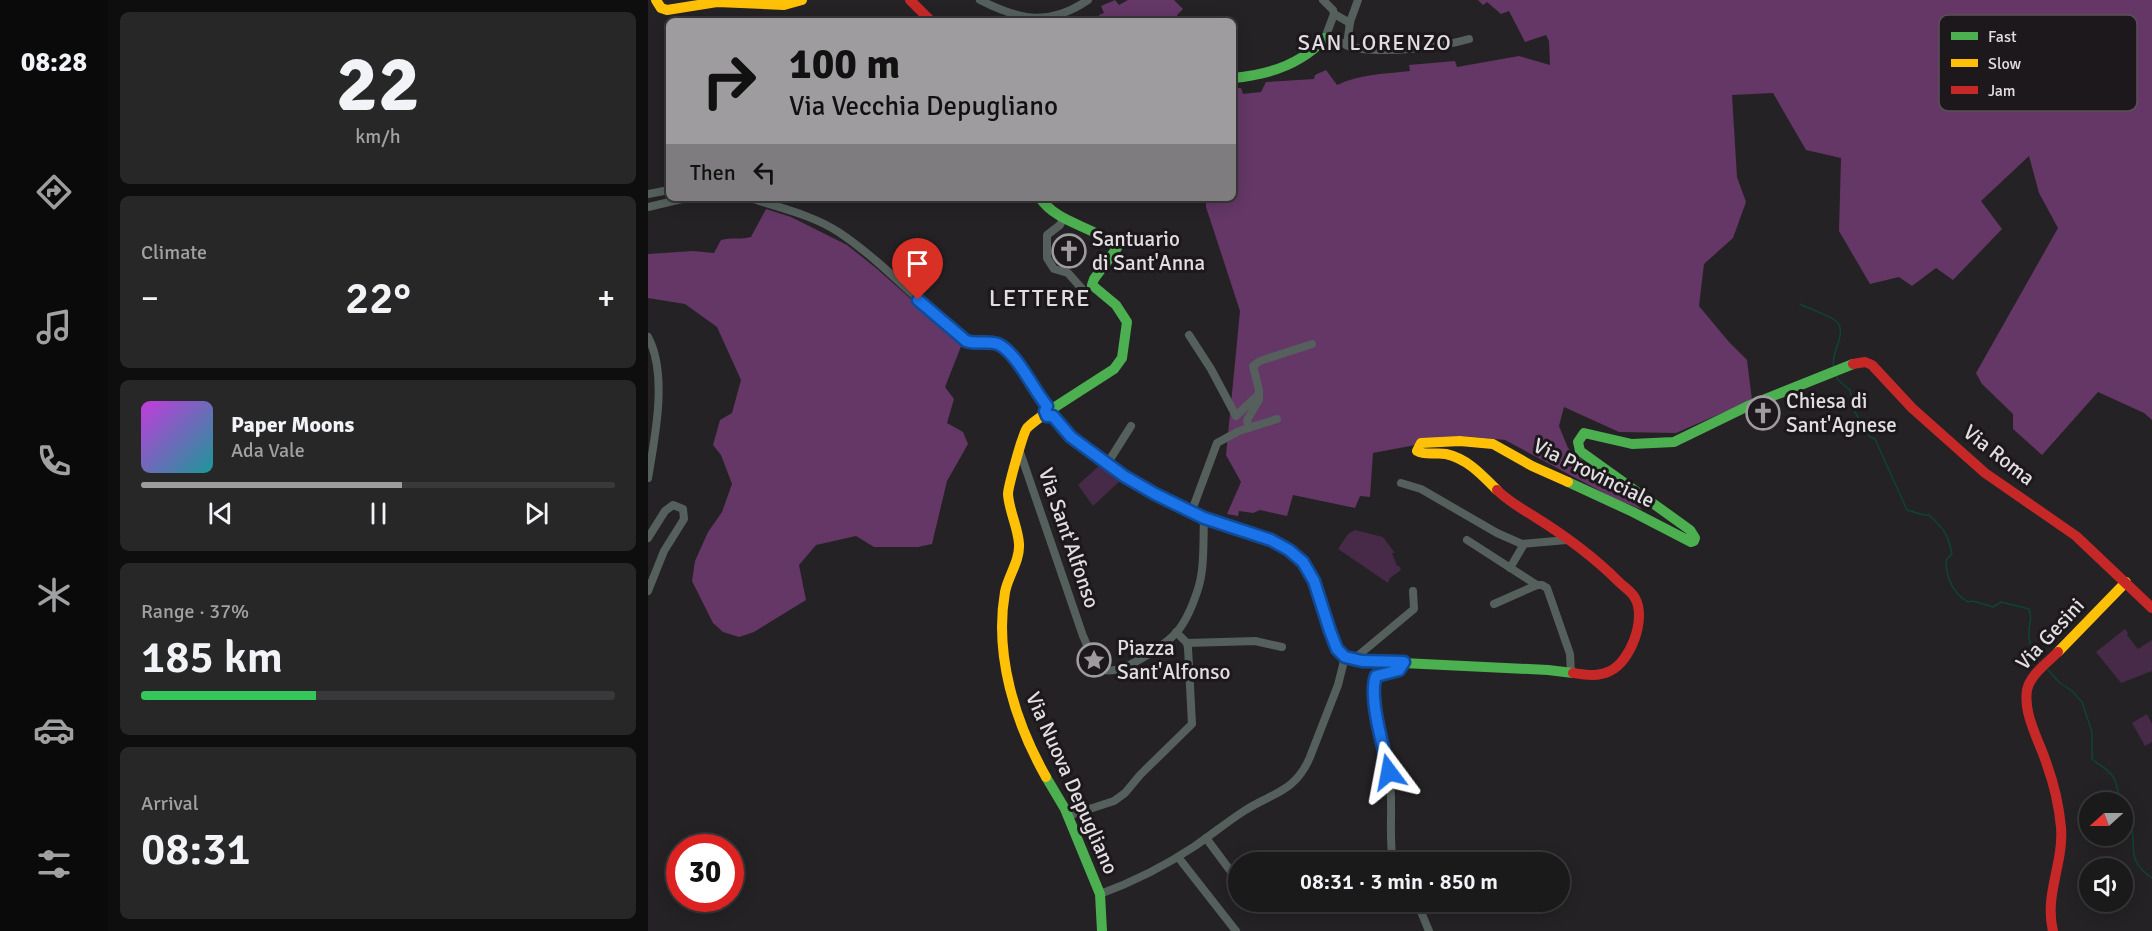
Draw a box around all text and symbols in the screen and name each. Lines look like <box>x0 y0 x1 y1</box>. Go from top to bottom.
legend <box>1939 15 2137 111</box>
text: Fast <box>1988 27 2017 47</box>
district label: SAN LORENZO <box>1298 29 1452 56</box>
text: 22 <box>336 37 420 133</box>
text: 100 m <box>789 39 900 90</box>
icon: right <box>690 42 768 120</box>
text: 08:28 <box>21 46 87 79</box>
text: Slow <box>1988 54 2022 74</box>
text: Jam <box>1988 81 2016 101</box>
text: Via Vecchia Depugliano <box>789 90 1058 123</box>
text: km/h <box>355 124 401 149</box>
icon: left <box>748 156 781 189</box>
text: Then <box>690 159 736 186</box>
icon: directions <box>33 171 75 213</box>
place label: Santuario di Sant'Anna <box>1092 226 1205 276</box>
church icon: Santuario di Sant'Anna <box>1051 233 1087 269</box>
pin <box>892 238 943 300</box>
text: Climate <box>141 240 207 265</box>
icon: arrive <box>901 247 934 280</box>
text: 22° <box>345 271 411 326</box>
text: − <box>141 278 159 319</box>
text: + <box>597 278 615 319</box>
district label: LETTERE <box>989 283 1091 313</box>
icon: music <box>33 306 75 348</box>
place label: Chiesa di Sant'Agnese <box>1786 388 1897 438</box>
church icon: Chiesa di Sant'Agnese <box>1745 395 1781 431</box>
text: Paper Moons <box>231 411 354 438</box>
street label: Via Roma <box>1958 419 2040 491</box>
street label: Via Provinciale <box>1529 432 1659 514</box>
text: Ada Vale <box>231 438 305 463</box>
icon: phone <box>33 440 75 482</box>
street label: Via Sant'Alfonso <box>1033 465 1105 611</box>
icon: previous <box>204 497 237 530</box>
icon: pause <box>362 497 395 530</box>
icon: next <box>520 497 553 530</box>
icon: climate <box>33 574 75 616</box>
street label: Via Gesini <box>2010 593 2090 675</box>
text: Range · 37% <box>141 599 249 624</box>
text: 185 km <box>141 630 283 685</box>
place label: Piazza Sant'Alfonso <box>1117 635 1230 685</box>
place icon: Piazza Sant'Alfonso <box>1076 642 1112 678</box>
street label: Via Nuova Depugliano <box>1020 688 1124 878</box>
icon: car <box>33 709 75 751</box>
position arrow <box>1357 740 1421 804</box>
text: Arrival <box>141 791 199 816</box>
north arrow <box>2079 792 2133 846</box>
map controls <box>2079 792 2133 912</box>
text: 08:31 <box>141 822 251 877</box>
speed limit sign: 30 <box>666 834 744 912</box>
icon: filters <box>33 843 75 885</box>
button: sound <box>2079 858 2133 912</box>
text: 08:31 · 3 min · 850 m <box>1300 868 1498 895</box>

